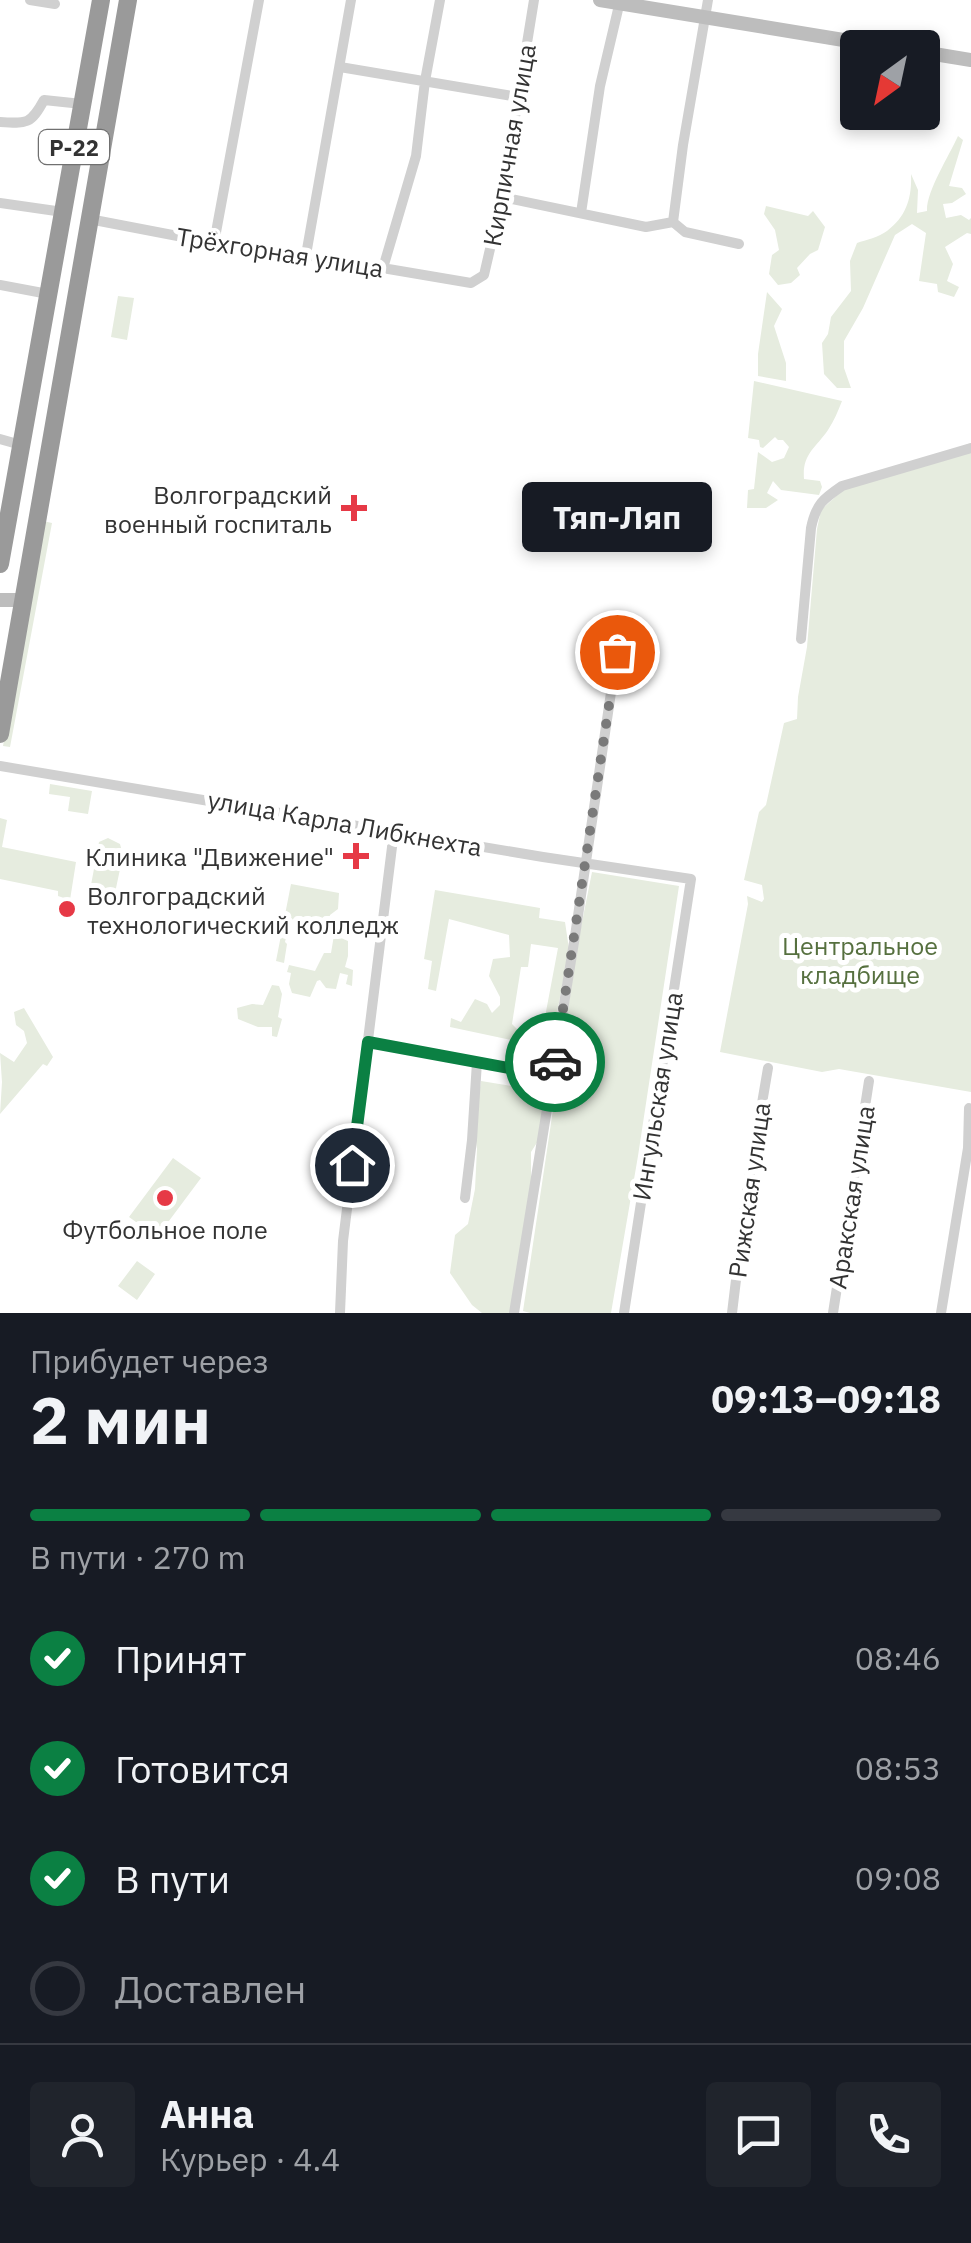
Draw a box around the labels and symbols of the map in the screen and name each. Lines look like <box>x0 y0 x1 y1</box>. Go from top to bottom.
north arrow <box>840 30 940 130</box>
street label: Кирпичная улица <box>475 41 543 249</box>
road number: Р-22 <box>39 130 109 164</box>
street label: Трёхгорная улица <box>174 219 386 285</box>
place label: Волгоградский военный госпиталь <box>104 478 332 540</box>
callout: Тяп-Ляп <box>522 482 712 552</box>
marker: Волгоградский военный госпиталь <box>341 495 367 521</box>
pin <box>575 610 660 695</box>
street label: улица Карла Либкнехта <box>205 783 485 863</box>
place label: Клиника "Движение" <box>85 840 334 873</box>
marker: Клиника "Движение" <box>343 843 369 869</box>
place label: Волгоградский технологический колледж <box>87 879 399 941</box>
marker: Волгоградский технологический колледж <box>56 898 78 920</box>
park label: Центральное кладбище <box>782 929 938 991</box>
street label: Ингульская улица <box>624 989 690 1203</box>
courier <box>505 1012 605 1112</box>
street label: Рижская улица <box>720 1100 778 1280</box>
street label: Аракская улица <box>820 1103 882 1291</box>
pin <box>310 1123 395 1208</box>
marker: Футбольное поле <box>154 1187 176 1209</box>
place label: Футбольное поле <box>62 1213 268 1246</box>

